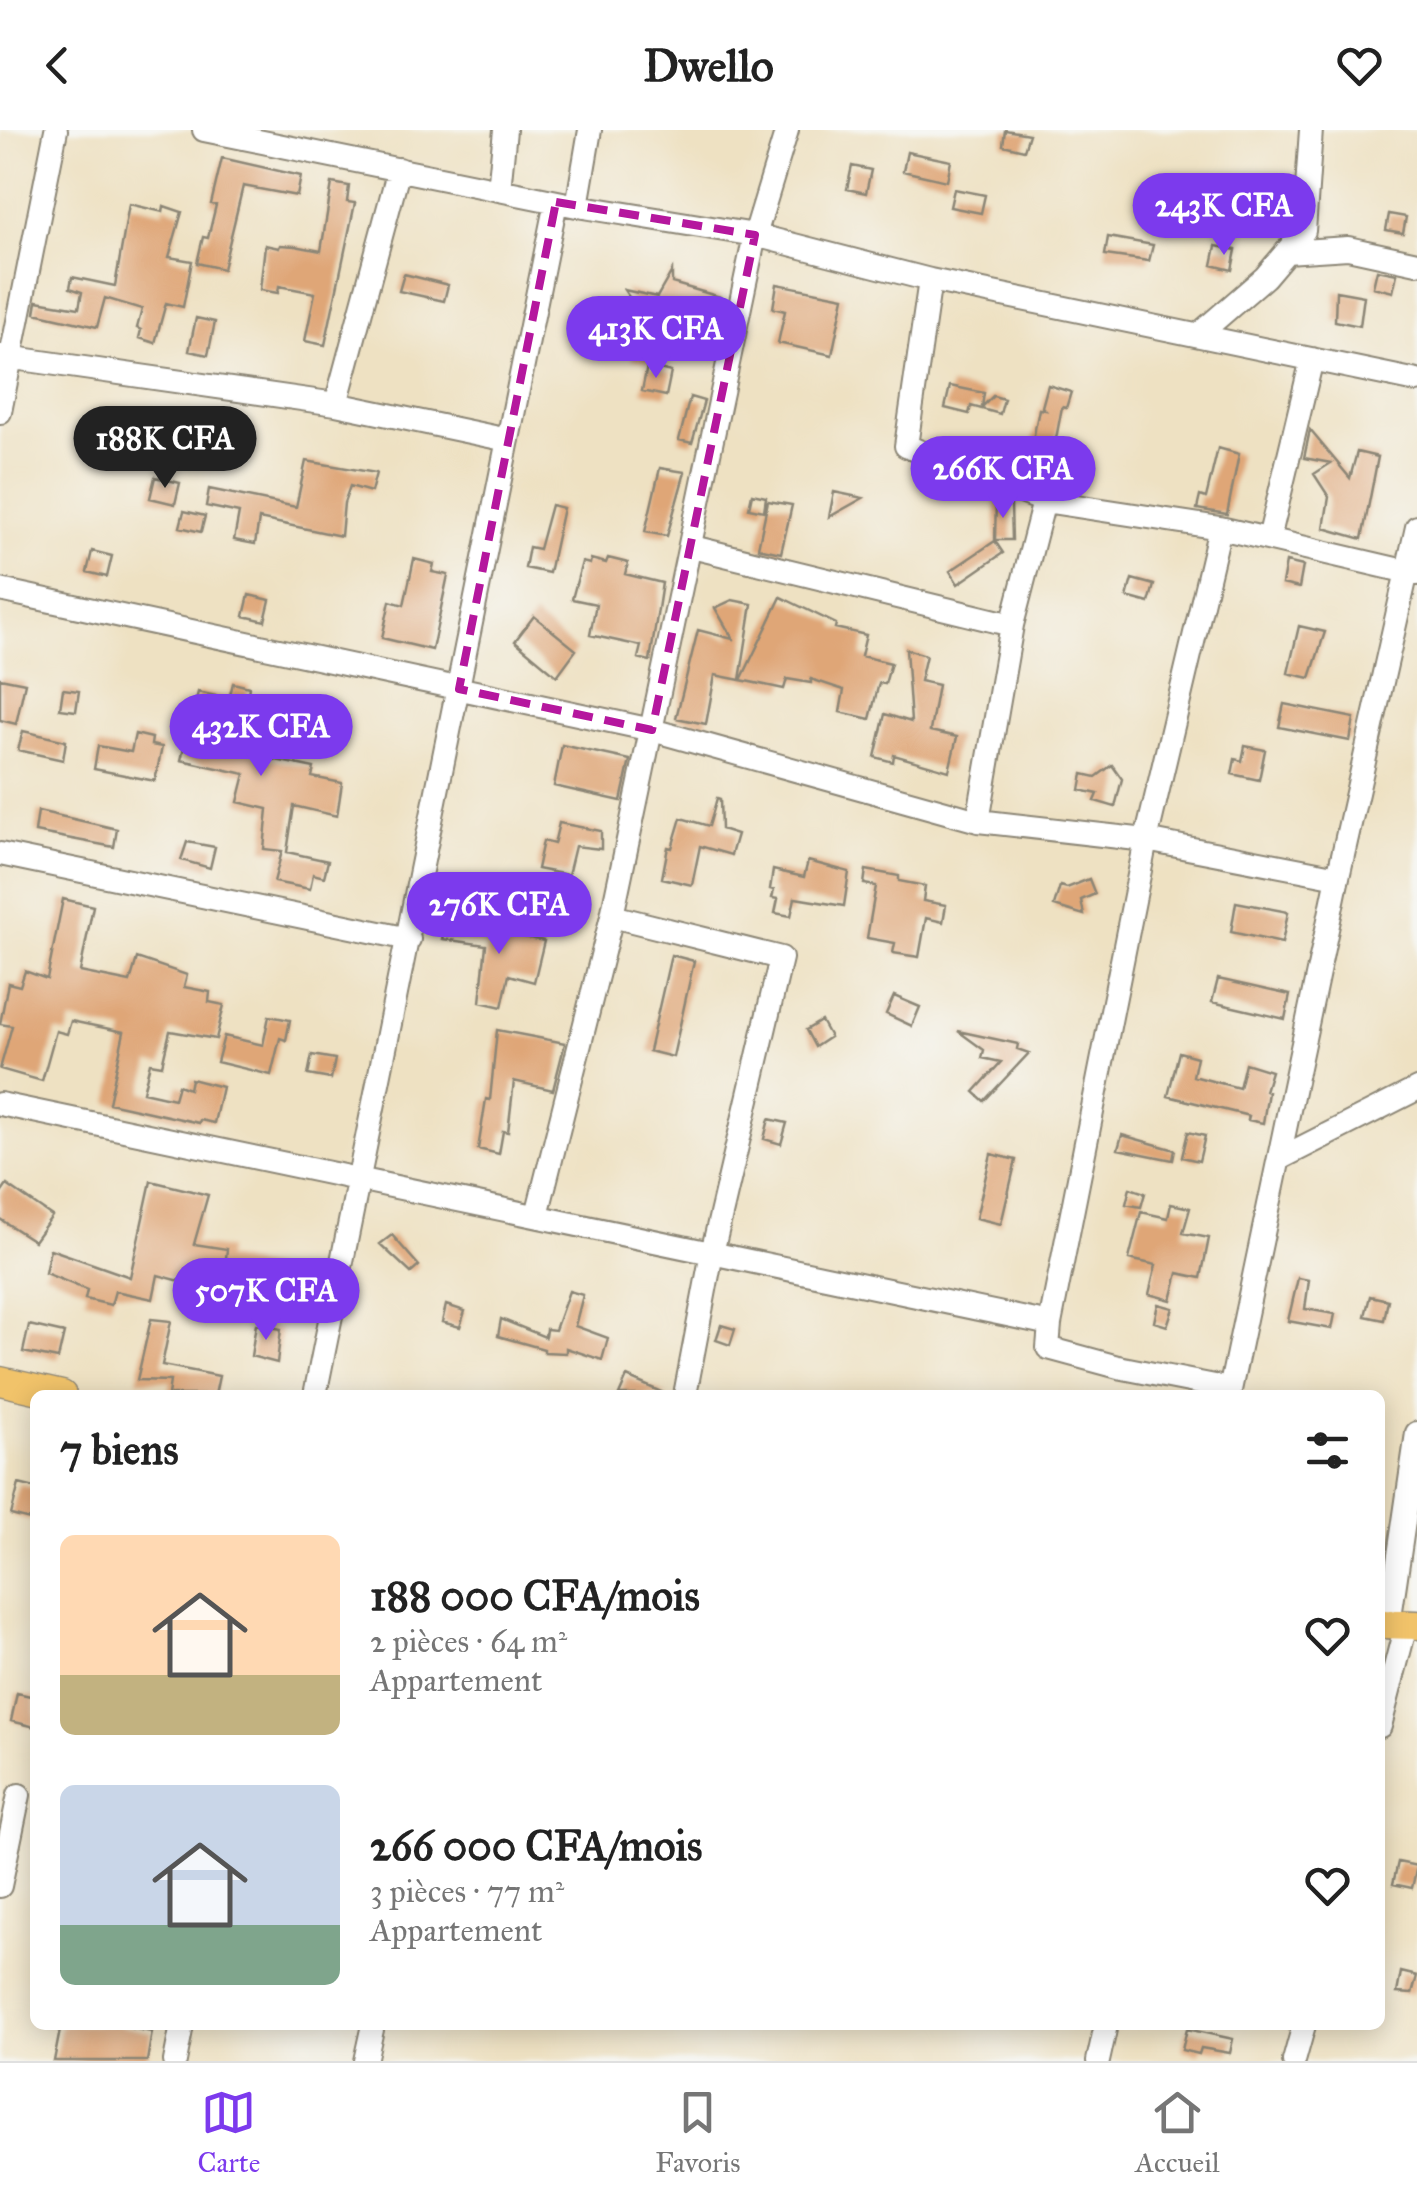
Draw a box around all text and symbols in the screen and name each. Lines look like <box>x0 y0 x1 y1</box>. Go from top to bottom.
icon: back <box>30 38 85 93</box>
text: Dwello <box>643 38 774 93</box>
icon: heart <box>1332 38 1387 93</box>
pin: 243K CFA <box>1121 173 1327 258</box>
text: 243K CFA <box>1155 186 1293 225</box>
pin: 413K CFA <box>553 296 759 381</box>
text: 413K CFA <box>588 309 724 348</box>
pin: 188K CFA <box>62 406 268 491</box>
text: 188K CFA <box>96 419 234 458</box>
pin: 266K CFA <box>900 436 1106 521</box>
text: 266K CFA <box>933 449 1073 488</box>
pin: 432K CFA <box>158 694 364 779</box>
text: 432K CFA <box>192 707 330 746</box>
pin: 276K CFA <box>396 872 602 957</box>
text: 276K CFA <box>429 885 569 924</box>
pin: 507K CFA <box>163 1258 369 1343</box>
text: 507K CFA <box>195 1271 337 1310</box>
icon: filters <box>1300 1423 1355 1478</box>
text: 7 biens <box>60 1424 179 1476</box>
text: 188 000 CFA/mois <box>370 1570 700 1622</box>
icon: home <box>140 1575 260 1695</box>
icon: heart <box>1300 1608 1355 1663</box>
text: 2 pièces · 64 m² <box>370 1622 567 1661</box>
text: Appartement <box>370 1661 542 1700</box>
text: 266 000 CFA/mois <box>370 1820 702 1872</box>
icon: home <box>140 1825 260 1945</box>
icon: heart <box>1300 1858 1355 1913</box>
text: 3 pièces · 77 m² <box>370 1872 564 1911</box>
text: Appartement <box>370 1911 542 1950</box>
tab: Carte <box>197 2085 260 2180</box>
tab: Favoris <box>655 2085 740 2180</box>
tab: Accueil <box>1135 2085 1220 2180</box>

